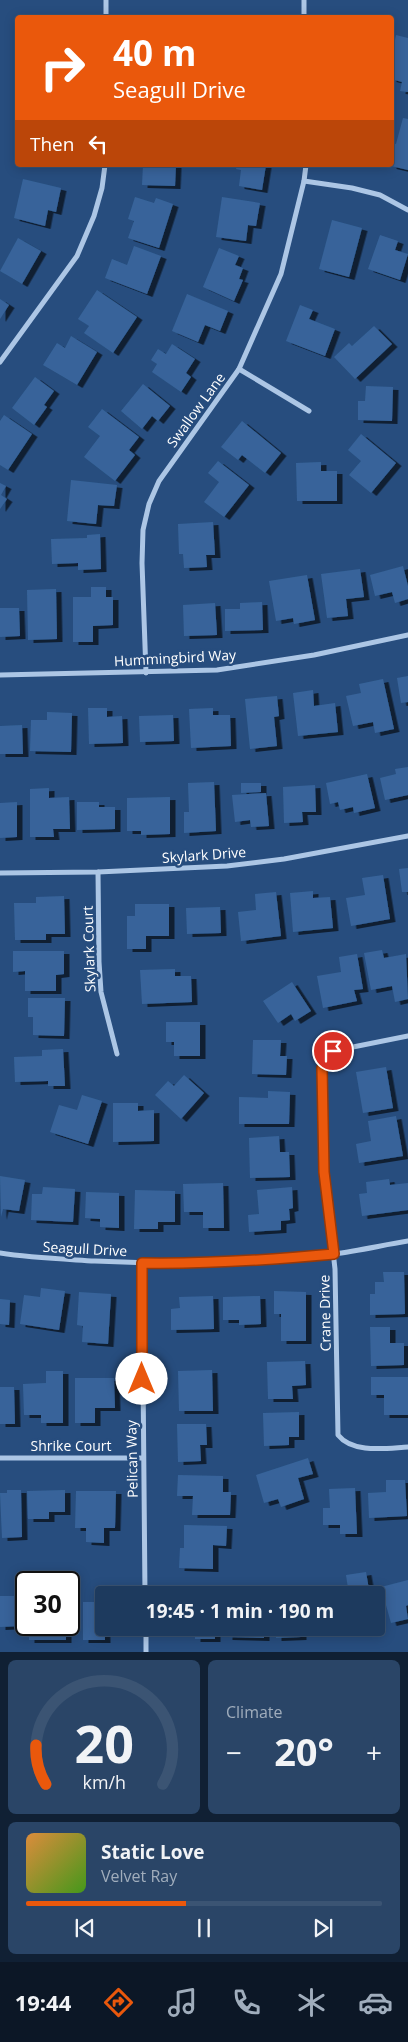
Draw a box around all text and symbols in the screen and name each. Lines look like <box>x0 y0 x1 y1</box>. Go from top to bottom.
text: 40 m <box>113 29 196 76</box>
icon: right <box>30 35 95 100</box>
text: Seagull Drive <box>113 74 246 104</box>
icon: left <box>84 130 112 158</box>
text: Then <box>30 131 74 157</box>
street label: Swallow Lane <box>162 368 229 451</box>
street label: Hummingbird Way <box>113 645 238 670</box>
street label: Skylark Drive <box>161 842 247 867</box>
street label: Skylark Court <box>77 905 100 993</box>
pin <box>312 1030 354 1072</box>
icon: arrive <box>319 1037 347 1065</box>
street label: Seagull Drive <box>42 1237 128 1260</box>
street label: Crane Drive <box>314 1274 335 1352</box>
position arrow <box>115 1352 167 1404</box>
street label: Pelican Way <box>121 1419 142 1498</box>
street label: Shrike Court <box>31 1436 111 1455</box>
speed limit sign: 30 <box>15 1571 80 1636</box>
text: 19:45 · 1 min · 190 m <box>146 1598 334 1624</box>
text: Climate <box>226 1701 283 1723</box>
text: 20 <box>74 1707 134 1778</box>
text: 20° <box>274 1725 334 1777</box>
text: − <box>226 1733 242 1771</box>
text: + <box>366 1733 382 1771</box>
text: km/h <box>82 1770 126 1794</box>
text: Static Love <box>101 1839 204 1865</box>
text: Velvet Ray <box>101 1865 177 1887</box>
icon: previous <box>71 1914 99 1942</box>
icon: pause <box>190 1914 218 1942</box>
icon: next <box>309 1914 337 1942</box>
icon: directions <box>101 1985 136 2020</box>
icon: music <box>165 1985 200 2020</box>
icon: phone <box>229 1985 264 2020</box>
icon: climate <box>294 1985 329 2020</box>
icon: car <box>358 1985 393 2020</box>
text: 19:44 <box>15 1987 71 2017</box>

